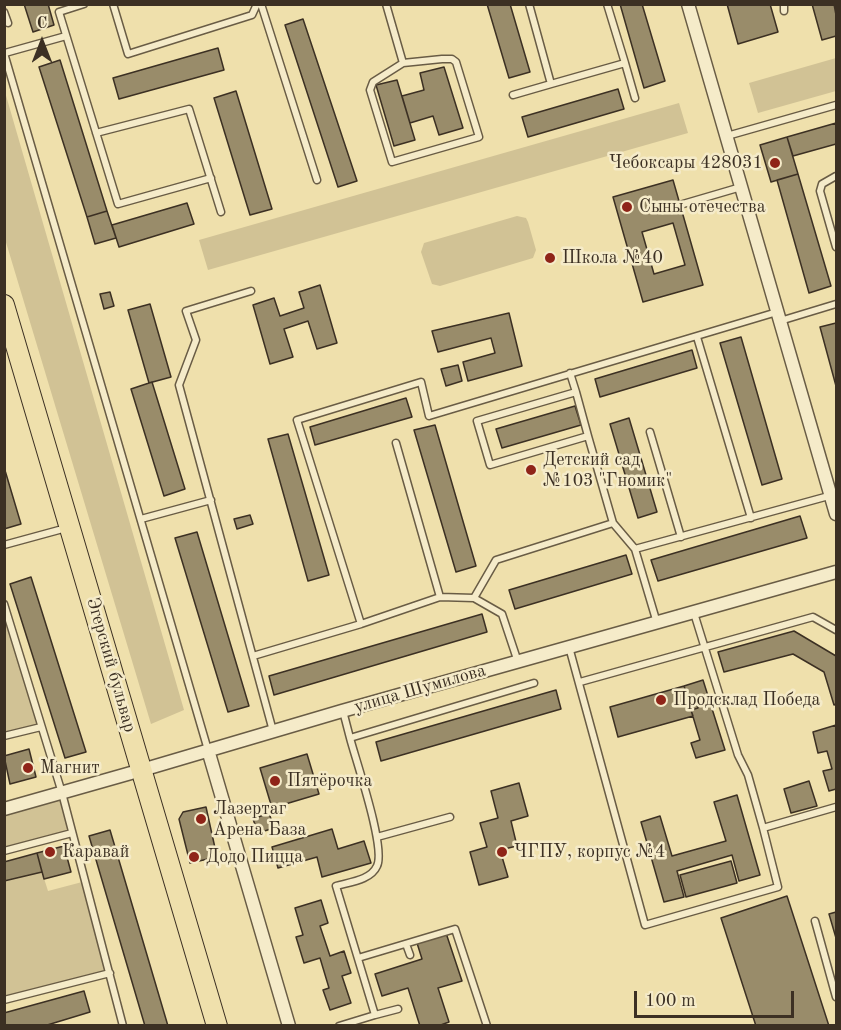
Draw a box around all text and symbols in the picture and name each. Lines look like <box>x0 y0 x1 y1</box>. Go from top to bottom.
north arrow <box>12 12 72 72</box>
text: С <box>37 16 47 32</box>
place label: Чебоксары 428031 <box>609 152 763 174</box>
marker: Чебоксары 428031 <box>768 156 782 170</box>
place label: Сыны отечества <box>639 196 766 218</box>
marker: Сыны отечества <box>620 200 634 214</box>
place label: Школа №40 <box>562 247 663 269</box>
marker: Школа №40 <box>543 251 557 265</box>
place label: Детский сад №103 "Гномик" <box>543 449 672 492</box>
marker: Детский сад №103 "Гномик" <box>524 463 538 477</box>
street label: Эгерский бульвар <box>81 595 141 735</box>
street label: улица Шумилова <box>352 660 488 718</box>
place label: Продсклад Победа <box>673 689 820 711</box>
marker: Продсклад Победа <box>654 693 668 707</box>
place label: Магнит <box>40 757 100 779</box>
marker: Магнит <box>21 761 35 775</box>
place label: Пятёрочка <box>287 770 372 792</box>
marker: Пятёрочка <box>268 774 282 788</box>
place label: Лазертаг Арена База <box>213 798 306 840</box>
marker: Лазертаг Арена База <box>194 812 208 826</box>
place label: Каравай <box>62 841 129 863</box>
place label: ЧГПУ, корпус №4 <box>514 841 665 863</box>
marker: Каравай <box>43 845 57 859</box>
marker: ЧГПУ, корпус №4 <box>495 845 509 859</box>
place label: Додо Пицца <box>206 846 303 868</box>
marker: Додо Пицца <box>187 850 201 864</box>
scale bar <box>637 979 798 1017</box>
text: 100 m <box>645 992 696 1010</box>

